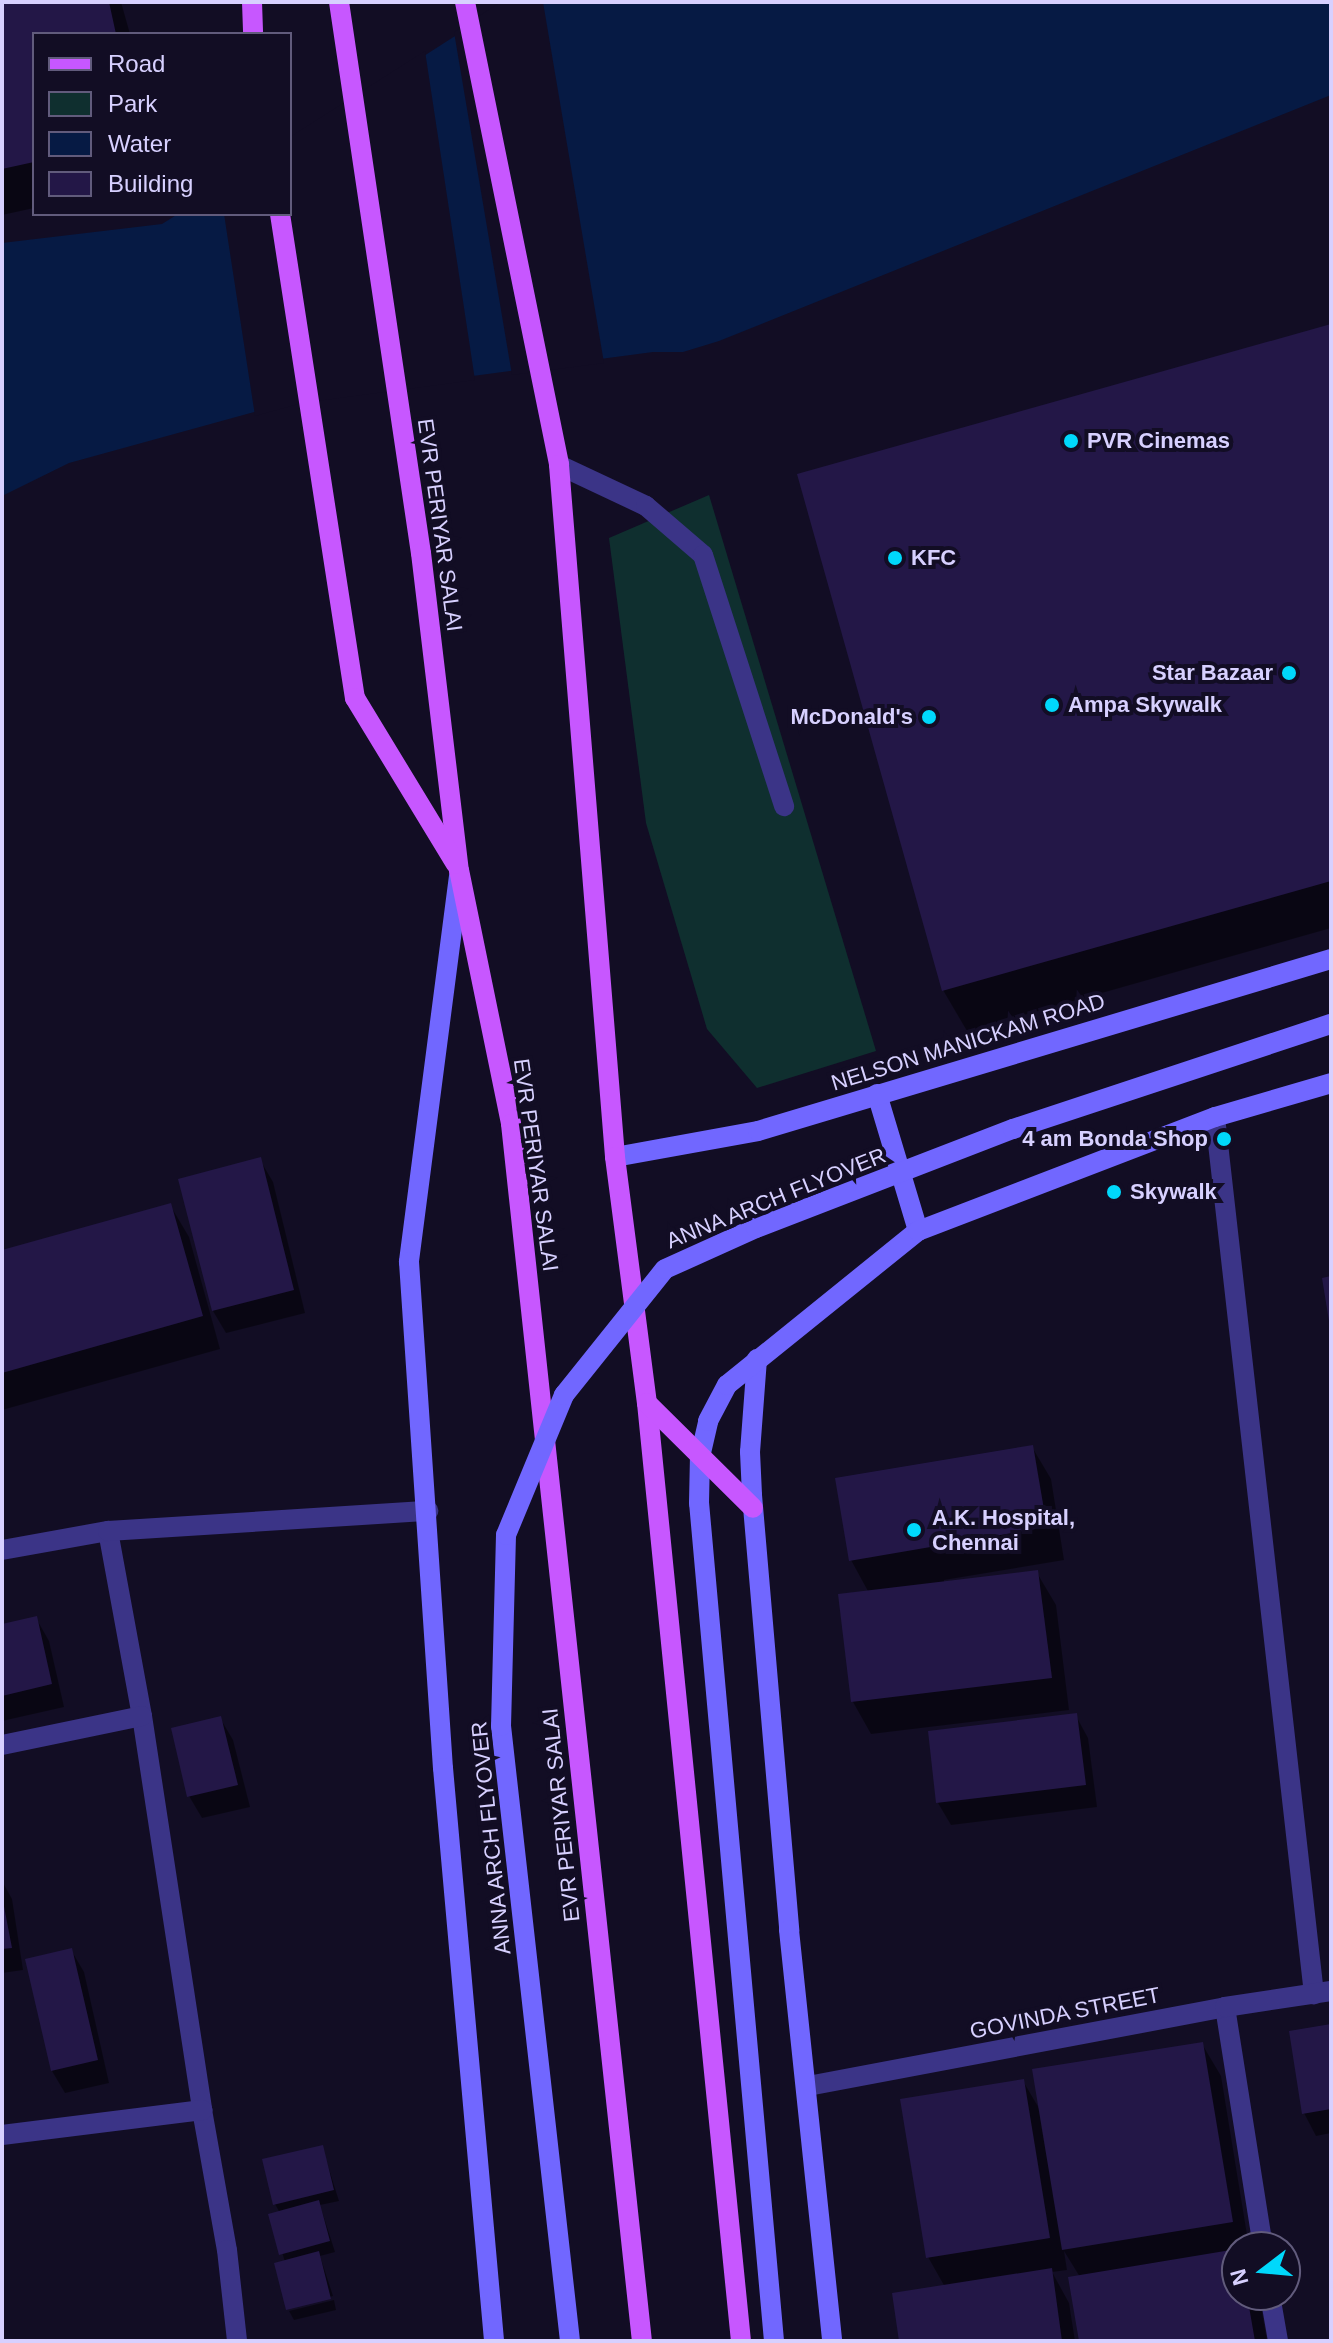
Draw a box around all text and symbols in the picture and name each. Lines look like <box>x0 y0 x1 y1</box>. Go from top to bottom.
legend <box>32 32 292 216</box>
text: Road <box>108 50 165 77</box>
text: Park <box>108 90 157 117</box>
text: Water <box>108 130 171 157</box>
text: Building <box>108 170 193 197</box>
street label: EVR PERIYAR SALAI <box>412 417 468 633</box>
place label: PVR Cinemas <box>1087 428 1230 454</box>
marker: PVR Cinemas <box>1062 432 1080 450</box>
place label: KFC <box>911 545 956 571</box>
marker: KFC <box>886 549 904 567</box>
place label: Star Bazaar <box>1152 660 1273 686</box>
marker: Star Bazaar <box>1280 664 1298 682</box>
place label: Ampa Skywalk <box>1068 692 1222 718</box>
marker: Ampa Skywalk <box>1043 696 1061 714</box>
place label: McDonald's <box>790 704 913 730</box>
marker: McDonald's <box>920 708 938 726</box>
street label: NELSON MANICKAM ROAD <box>828 988 1108 1096</box>
street label: EVR PERIYAR SALAI <box>508 1057 564 1273</box>
place label: 4 am Bonda Shop <box>1022 1126 1208 1152</box>
marker: 4 am Bonda Shop <box>1215 1130 1233 1148</box>
street label: ANNA ARCH FLYOVER <box>661 1141 891 1255</box>
place label: Skywalk <box>1130 1179 1217 1205</box>
marker: Skywalk <box>1105 1183 1123 1201</box>
place label: A.K. Hospital, Chennai <box>932 1504 1075 1556</box>
marker: A.K. Hospital, Chennai <box>903 1519 925 1541</box>
street label: EVR PERIYAR SALAI <box>537 1707 585 1923</box>
street label: ANNA ARCH FLYOVER <box>465 1719 517 1957</box>
street label: GOVINDA STREET <box>967 1981 1163 2045</box>
north arrow <box>1221 2231 1301 2311</box>
text: N <box>1225 2266 1254 2288</box>

